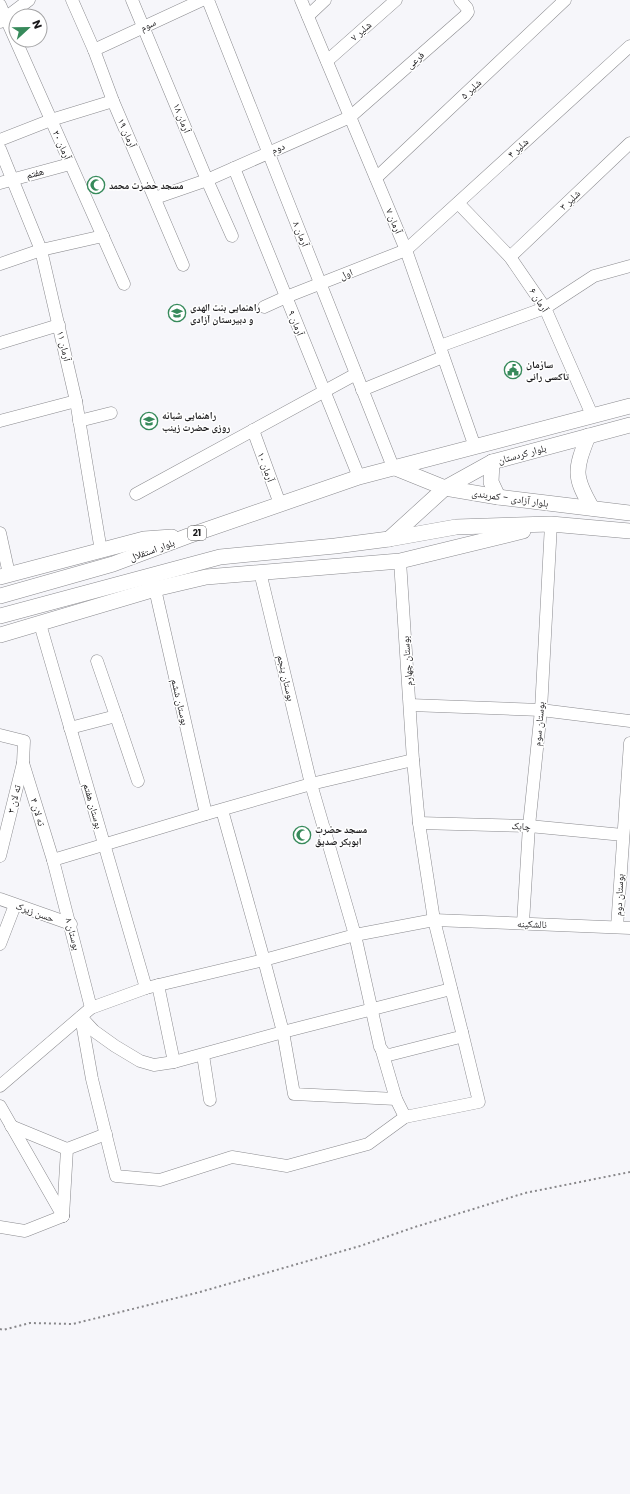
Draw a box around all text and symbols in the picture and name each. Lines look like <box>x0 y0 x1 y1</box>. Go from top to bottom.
north arrow <box>8 8 48 48</box>
street label: سوم <box>138 15 159 35</box>
text: N <box>28 17 46 31</box>
street label: شلیر ۷ <box>347 17 375 44</box>
street label: فرعی <box>402 48 428 72</box>
street label: شلیر ۵ <box>457 75 485 103</box>
street label: آرمان ۱۸ <box>169 101 195 136</box>
street label: آرمان ۱۹ <box>114 116 140 151</box>
street label: آرمان ۲۰ <box>49 128 75 163</box>
street label: شلیر ۴ <box>504 134 532 162</box>
street label: دوم <box>269 138 287 158</box>
street label: هفتم <box>24 163 46 183</box>
mosque icon: مسجد حضرت محمد <box>86 175 106 195</box>
place label: مسجد حضرت محمد <box>109 178 184 193</box>
street label: شلیر ۳ <box>556 186 584 214</box>
street label: آرمان ۷ <box>382 206 406 236</box>
street label: آرمان ۸ <box>289 219 313 249</box>
street label: اول <box>337 265 355 283</box>
street label: آرمان ۶ <box>526 285 553 316</box>
place label: راهنمایی بنت الهدی و دبیرستان آزادی <box>190 300 261 327</box>
school or university icon: راهنمایی بنت الهدی و دبیرستان آزادی <box>167 303 187 323</box>
street label: آرمان ۹ <box>284 308 308 338</box>
street label: آرمان ۱۱ <box>53 329 75 363</box>
place label: سازمان تاکسی رانی <box>526 357 570 384</box>
public building icon: سازمان تاکسی رانی <box>503 360 523 380</box>
place label: راهنمایی شبانه روزی حضرت زینب <box>162 408 231 435</box>
school or university icon: راهنمایی شبانه روزی حضرت زینب <box>139 411 159 431</box>
street label: بلوار کردستان <box>496 440 548 468</box>
street label: آرمان ۱۰ <box>254 450 278 484</box>
street label: بلوار آزادی - کمربندی <box>471 485 550 511</box>
road number: 21 <box>188 526 206 540</box>
street label: بلوار استقلال <box>127 535 177 565</box>
street label: بوستان چهارم <box>398 635 416 687</box>
street label: بوستان پنجم <box>273 653 299 703</box>
street label: بوستان ششم <box>167 677 193 727</box>
street label: بوستان سوم <box>530 701 548 747</box>
street label: بوستان هفتم <box>79 782 107 831</box>
street label: ته لان ۳ <box>3 783 25 815</box>
street label: ته لان ۴ <box>27 796 49 828</box>
street label: چابک <box>511 818 532 834</box>
place label: مسجد حضرت ابوبکر صدیق <box>315 822 367 849</box>
mosque icon: مسجد حضرت ابوبکر صدیق <box>292 825 312 845</box>
street label: بوستان دوم <box>610 873 628 917</box>
street label: حسن زیرک <box>14 898 57 926</box>
street label: بوستان ۸ <box>62 916 84 952</box>
street label: نالشکینه <box>517 916 547 932</box>

